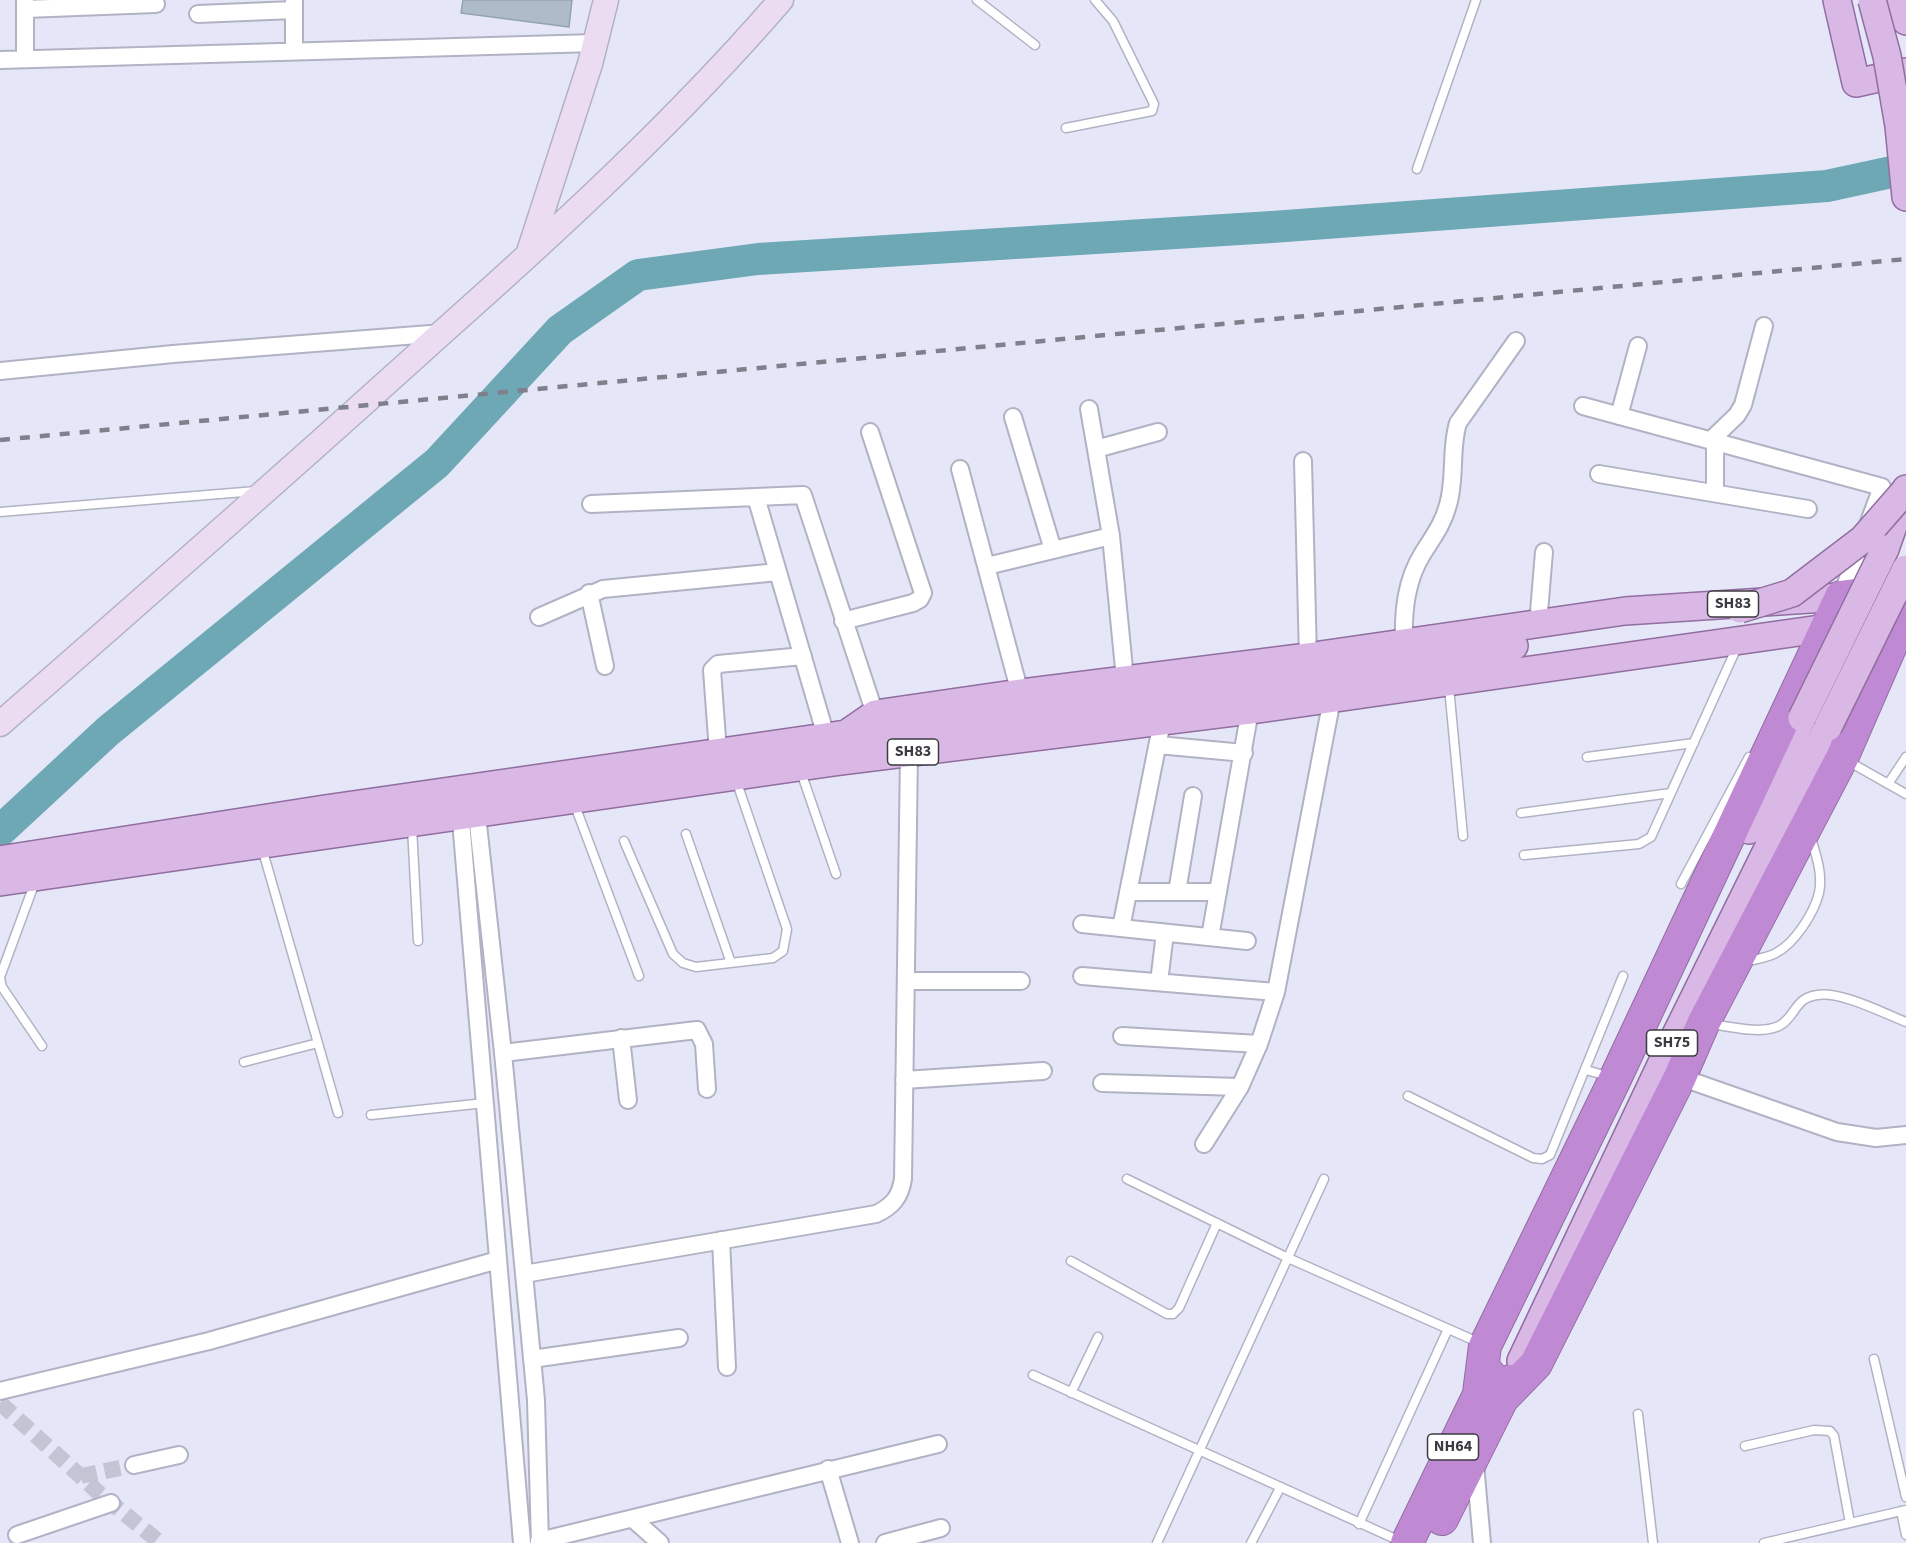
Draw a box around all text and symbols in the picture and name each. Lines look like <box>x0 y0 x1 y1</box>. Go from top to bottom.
road number: SH83 <box>1708 591 1758 617</box>
road number: SH83 <box>888 739 938 765</box>
road number: SH75 <box>1646 1030 1698 1056</box>
road number: NH64 <box>1428 1434 1478 1460</box>

